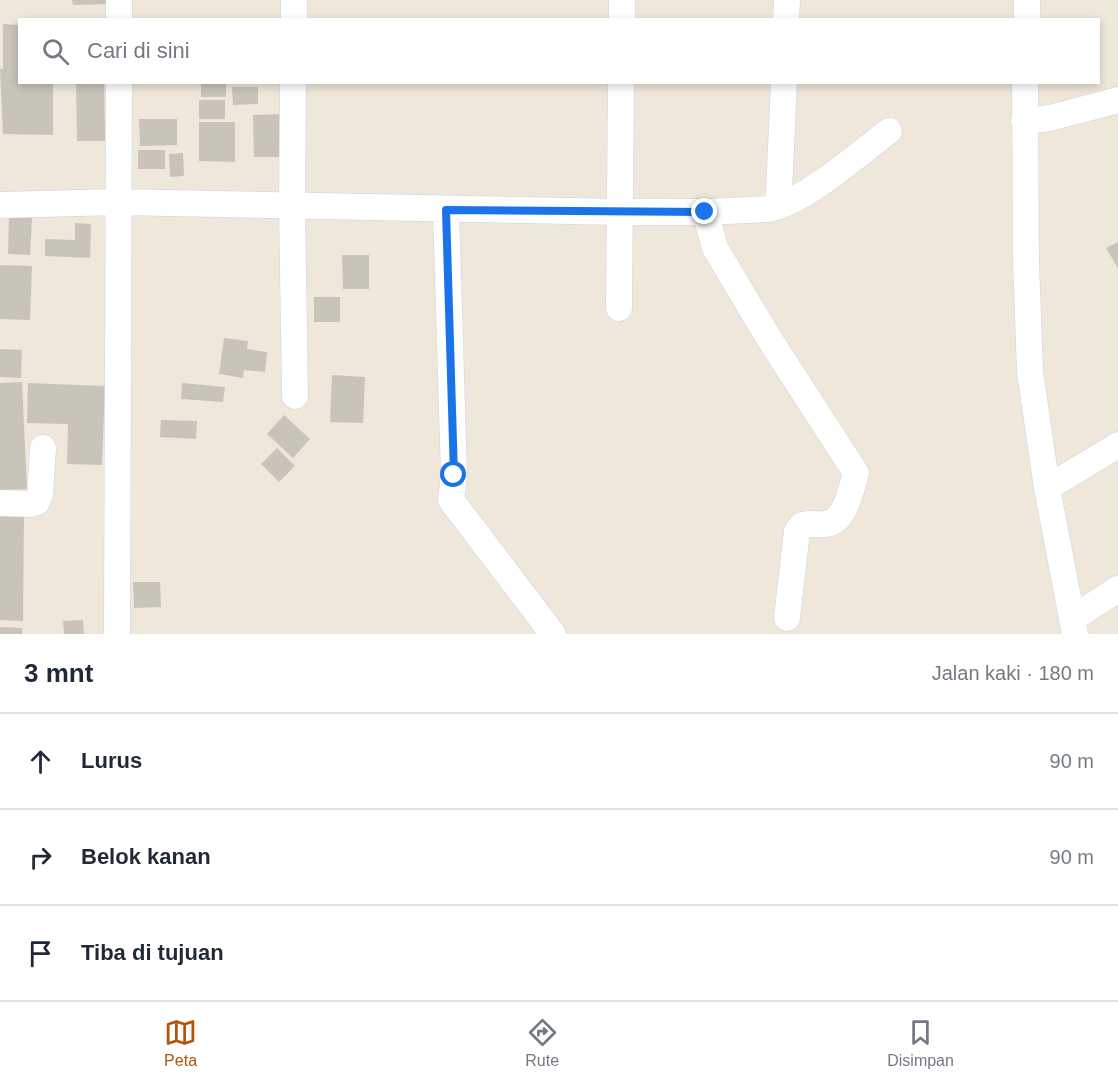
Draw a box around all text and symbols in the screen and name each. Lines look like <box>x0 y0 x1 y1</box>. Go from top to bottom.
search box <box>18 18 1100 84</box>
icon: search <box>39 35 72 68</box>
text: Cari di sini <box>87 38 190 63</box>
route end <box>691 198 717 224</box>
route start <box>440 461 466 487</box>
text: 3 mnt <box>24 658 93 688</box>
text: Jalan kaki · 180 m <box>932 662 1094 684</box>
icon: ahead <box>24 745 57 778</box>
text: Lurus <box>81 748 142 773</box>
text: 90 m <box>1050 750 1094 772</box>
icon: right <box>24 841 57 874</box>
text: Belok kanan <box>81 844 211 869</box>
text: 90 m <box>1050 846 1094 868</box>
icon: arrive <box>24 937 57 970</box>
text: Tiba di tujuan <box>81 940 224 965</box>
tab: Peta <box>164 1016 197 1070</box>
tab: Rute <box>525 1016 559 1070</box>
tab: Disimpan <box>887 1016 954 1070</box>

